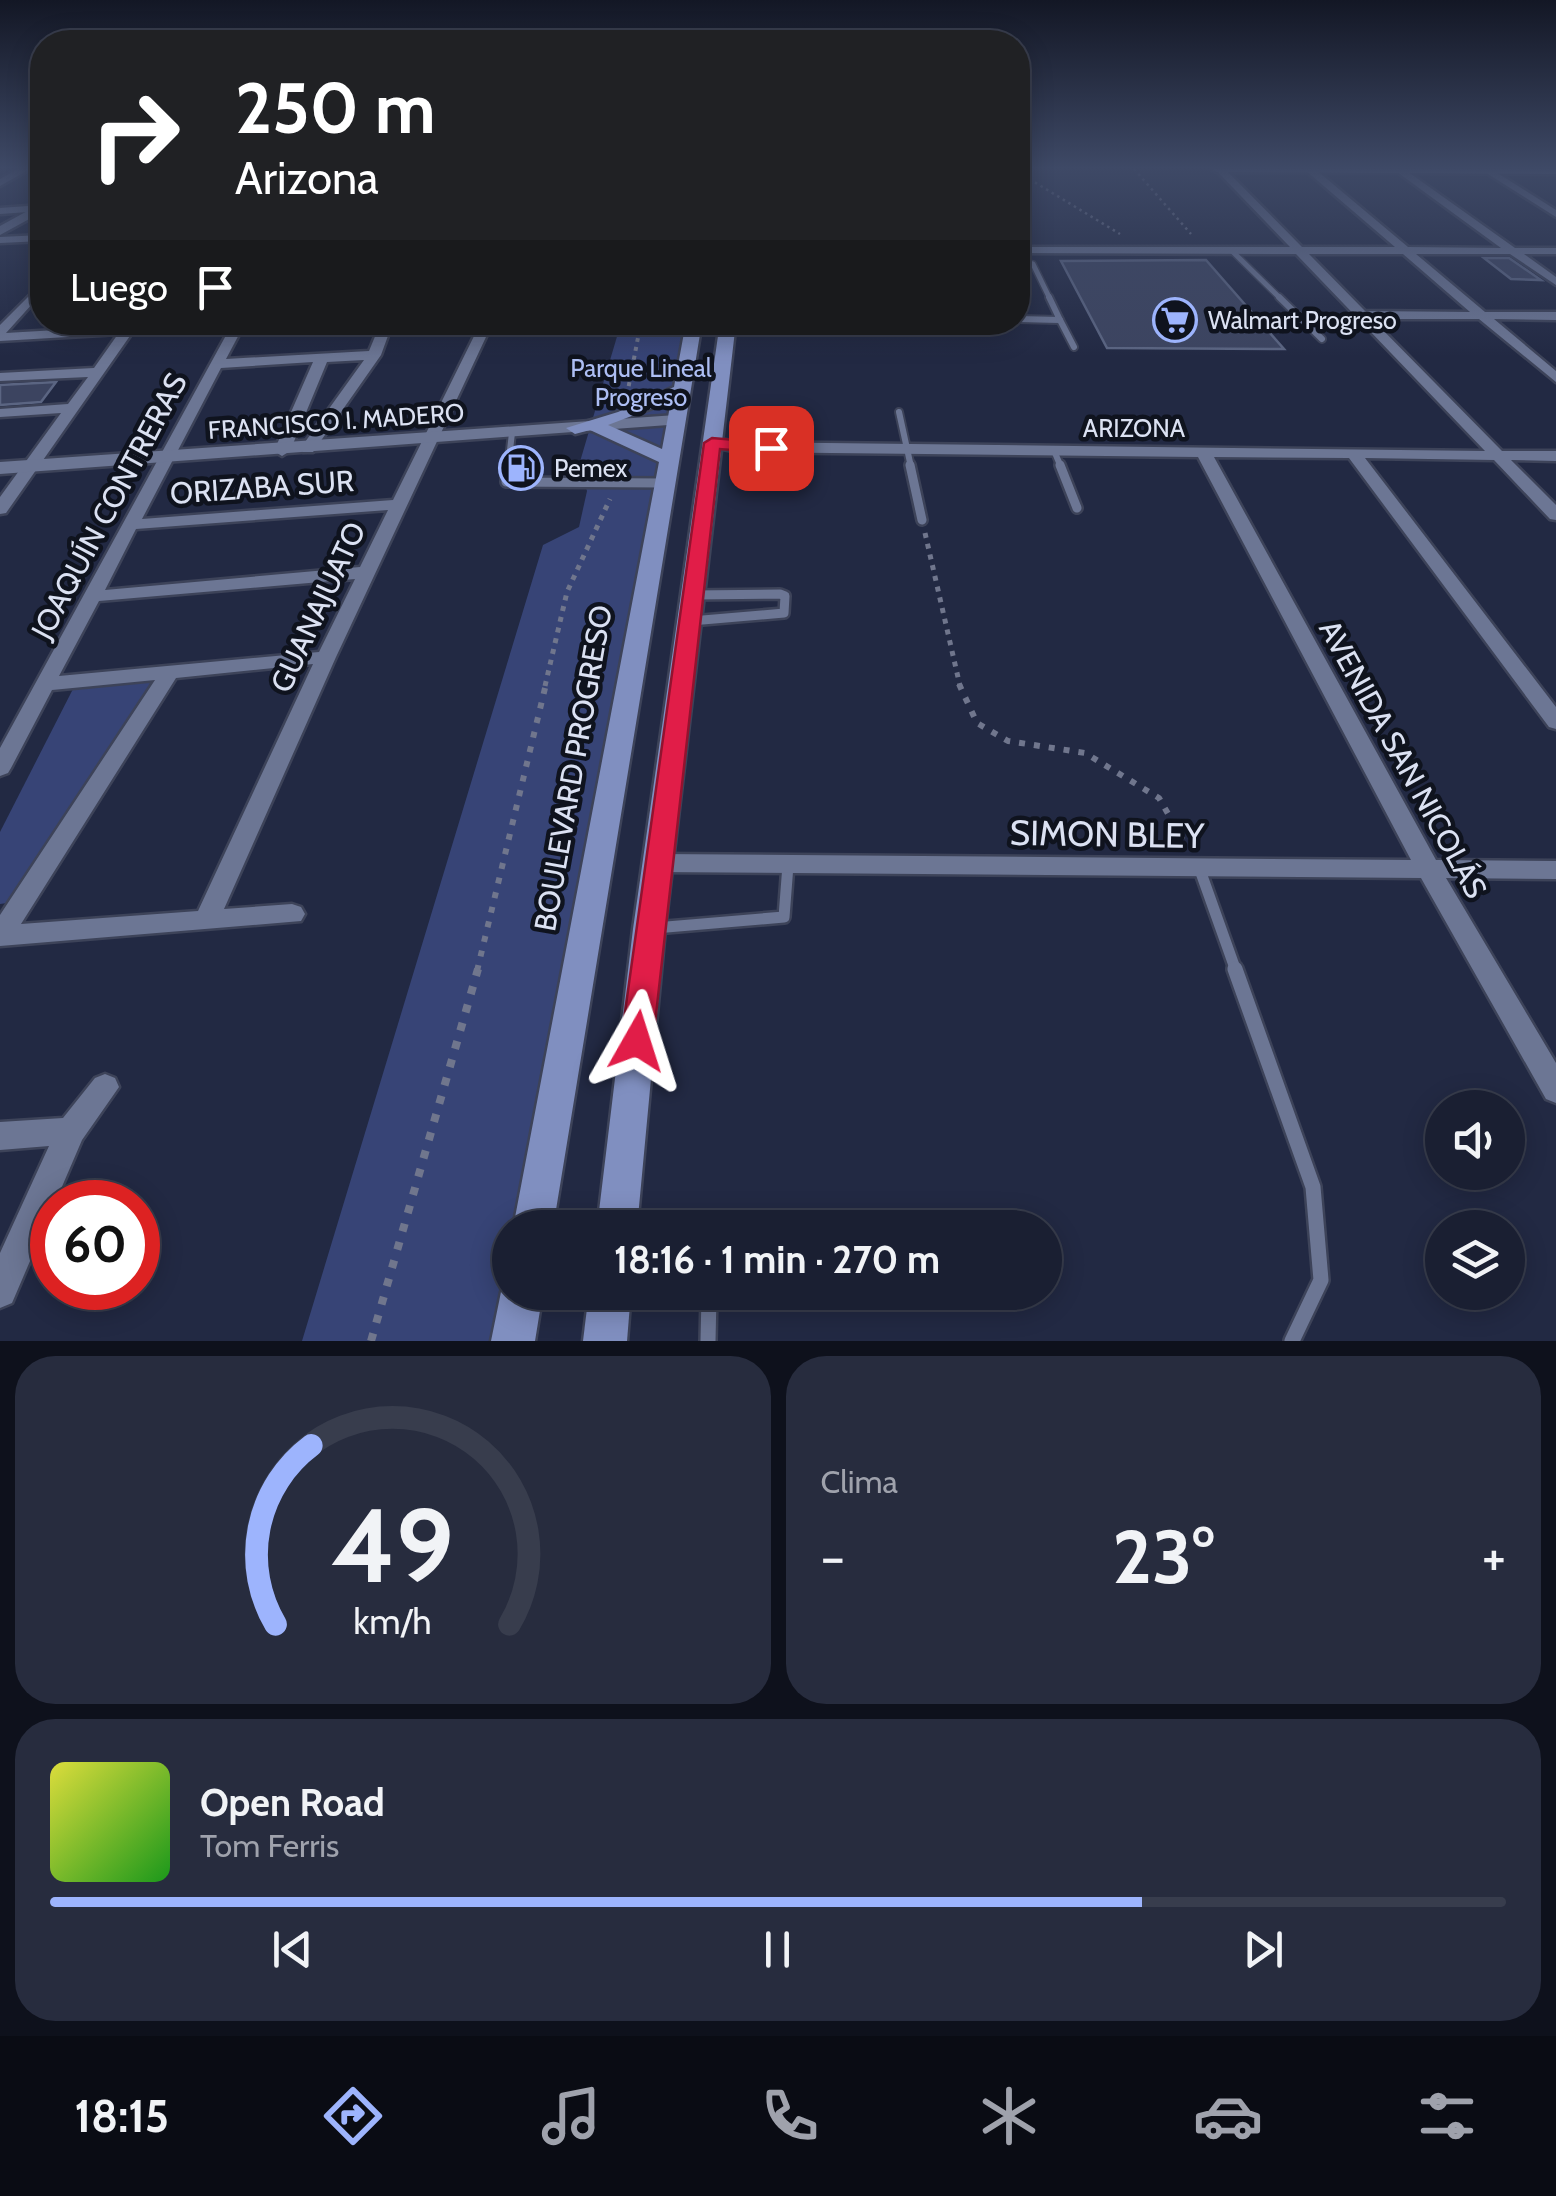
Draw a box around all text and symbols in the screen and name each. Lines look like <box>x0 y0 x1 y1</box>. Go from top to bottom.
text: 250 m <box>235 65 436 151</box>
icon: right <box>70 70 200 200</box>
text: Arizona <box>235 151 379 205</box>
icon: arrive <box>188 260 243 315</box>
text: Luego <box>70 264 168 311</box>
supermarket icon: Walmart Progreso <box>1152 297 1198 343</box>
place label: Walmart Progreso <box>1208 305 1397 335</box>
park label: Parque Lineal Progreso <box>570 353 712 412</box>
street label: JOAQUÍN CONTRERAS <box>23 367 195 646</box>
street label: FRANCISCO I. MADERO <box>207 397 465 445</box>
pin <box>729 406 814 491</box>
street label: ARIZONA <box>1083 413 1186 443</box>
icon: arrive <box>744 421 799 476</box>
fuel station icon: Pemex <box>498 445 544 491</box>
place label: Pemex <box>554 453 627 483</box>
street label: ORIZABA SUR <box>169 462 355 512</box>
street label: GUANAJUATO <box>262 516 374 698</box>
street label: BOULEVARD PROGRESO <box>526 602 620 934</box>
street label: AVENIDA SAN NICOLÁS <box>1311 613 1495 905</box>
street label: SIMON BLEY <box>1009 811 1206 857</box>
position arrow <box>585 989 689 1093</box>
map controls <box>1425 1090 1525 1310</box>
button: sound <box>1425 1090 1525 1190</box>
speed limit sign: 60 <box>30 1180 160 1310</box>
button: layers <box>1425 1210 1525 1310</box>
text: 18:16 · 1 min · 270 m <box>614 1236 940 1283</box>
text: Clima <box>821 1462 898 1501</box>
text: 49 <box>331 1482 454 1608</box>
text: 23° <box>1112 1511 1214 1602</box>
text: − <box>821 1523 845 1590</box>
text: + <box>1482 1523 1506 1590</box>
text: km/h <box>354 1600 432 1643</box>
text: Open Road <box>200 1779 385 1826</box>
text: Tom Ferris <box>200 1826 339 1865</box>
icon: previous <box>265 1922 320 1977</box>
icon: pause <box>750 1922 805 1977</box>
icon: next <box>1236 1922 1291 1977</box>
icon: directions <box>318 2081 388 2151</box>
icon: music <box>536 2081 606 2151</box>
icon: phone <box>755 2081 825 2151</box>
icon: climate <box>974 2081 1044 2151</box>
icon: car <box>1193 2081 1263 2151</box>
icon: filters <box>1412 2081 1482 2151</box>
text: 18:15 <box>74 2089 169 2143</box>

